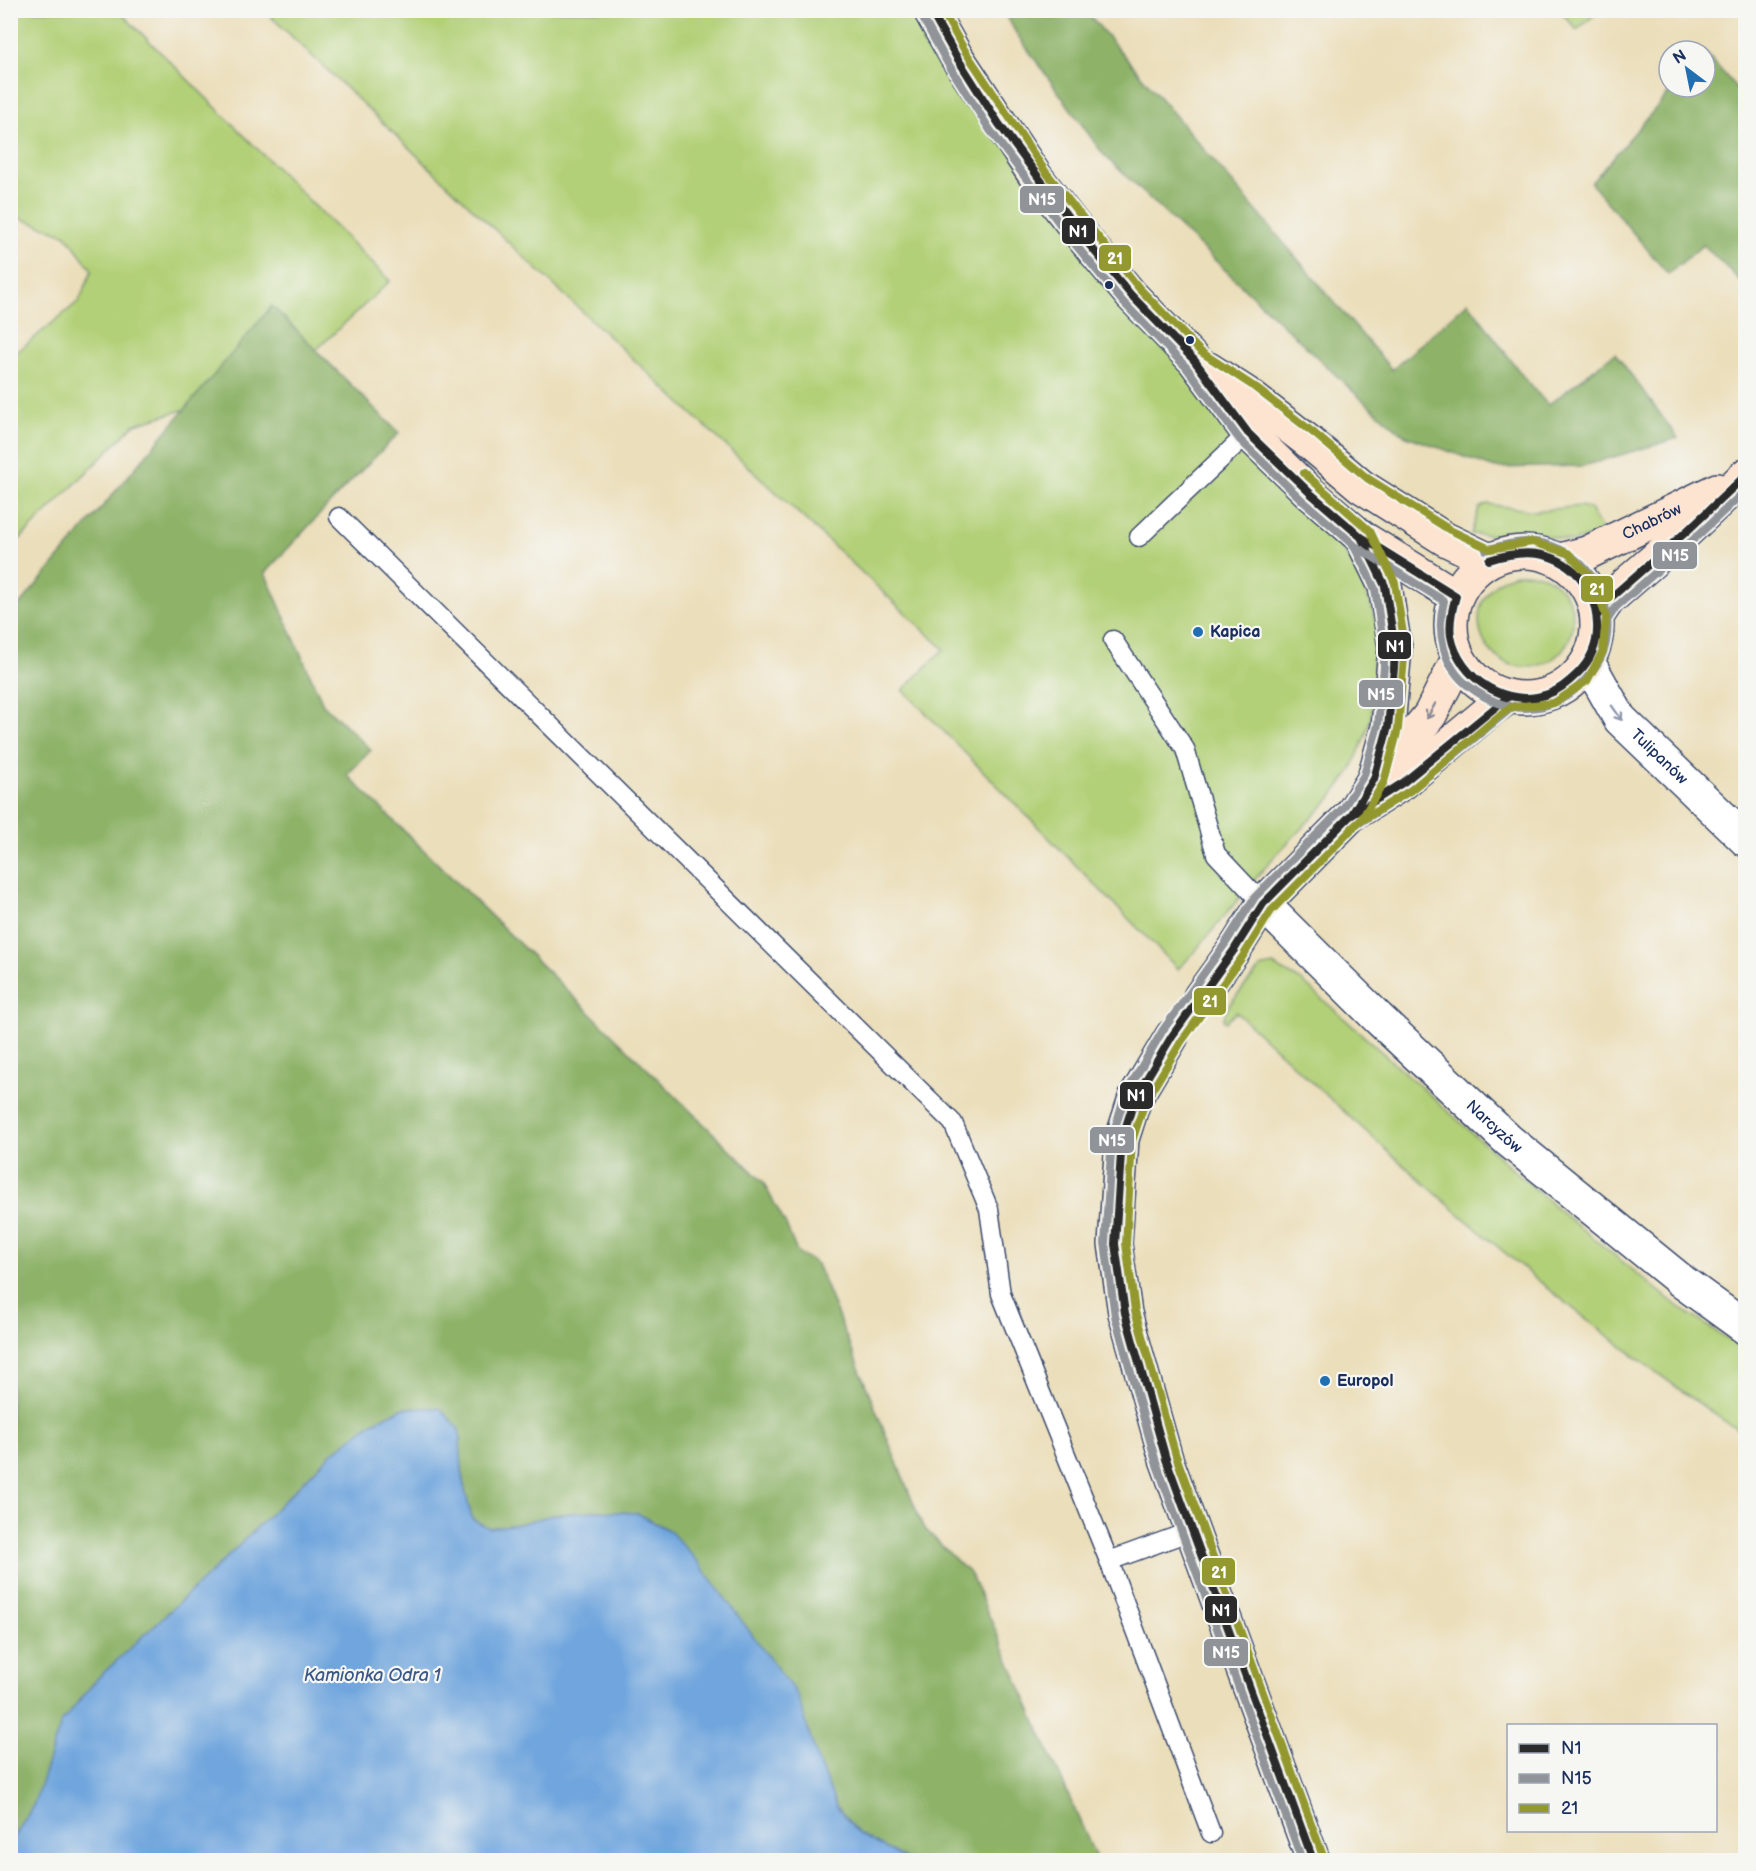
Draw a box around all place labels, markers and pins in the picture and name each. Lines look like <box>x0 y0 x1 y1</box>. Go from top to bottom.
unlabelled marker <box>1103 279 1115 291</box>
unlabelled marker <box>1184 334 1196 346</box>
place label: Kapica <box>1210 623 1260 642</box>
marker: Kapica <box>1191 625 1205 639</box>
place label: Europol <box>1337 1372 1394 1391</box>
marker: Europol <box>1318 1374 1332 1388</box>

